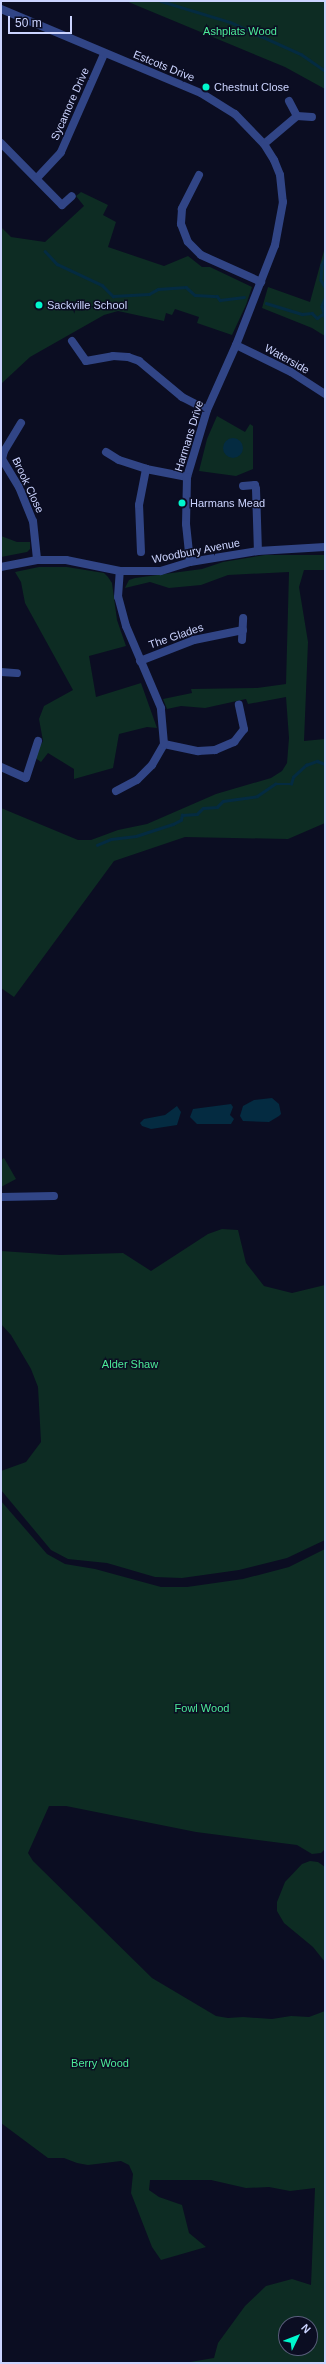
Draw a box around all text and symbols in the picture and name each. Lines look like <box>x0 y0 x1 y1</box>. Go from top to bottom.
scale bar <box>10 8 74 34</box>
text: 50 m <box>15 16 42 30</box>
park label: Ashplats Wood <box>203 24 277 38</box>
street label: Estcots Drive <box>131 48 197 84</box>
street label: Sycamore Drive <box>48 66 92 142</box>
place label: Chestnut Close <box>214 80 289 94</box>
marker: Chestnut Close <box>201 82 211 92</box>
place label: Sackville School <box>47 298 127 312</box>
marker: Sackville School <box>34 300 44 310</box>
street label: Waterside <box>262 341 312 377</box>
street label: Harmans Drive <box>172 399 206 473</box>
street label: Brook Close <box>9 455 47 515</box>
place label: Harmans Mead <box>190 496 265 510</box>
marker: Harmans Mead <box>177 498 187 508</box>
street label: Woodbury Avenue <box>151 536 241 566</box>
street label: The Glades <box>147 621 205 651</box>
park label: Alder Shaw <box>102 1357 158 1371</box>
park label: Fowl Wood <box>175 1701 229 1715</box>
park label: Berry Wood <box>71 2056 129 2070</box>
north arrow <box>278 2316 318 2356</box>
text: N <box>299 2321 313 2335</box>

